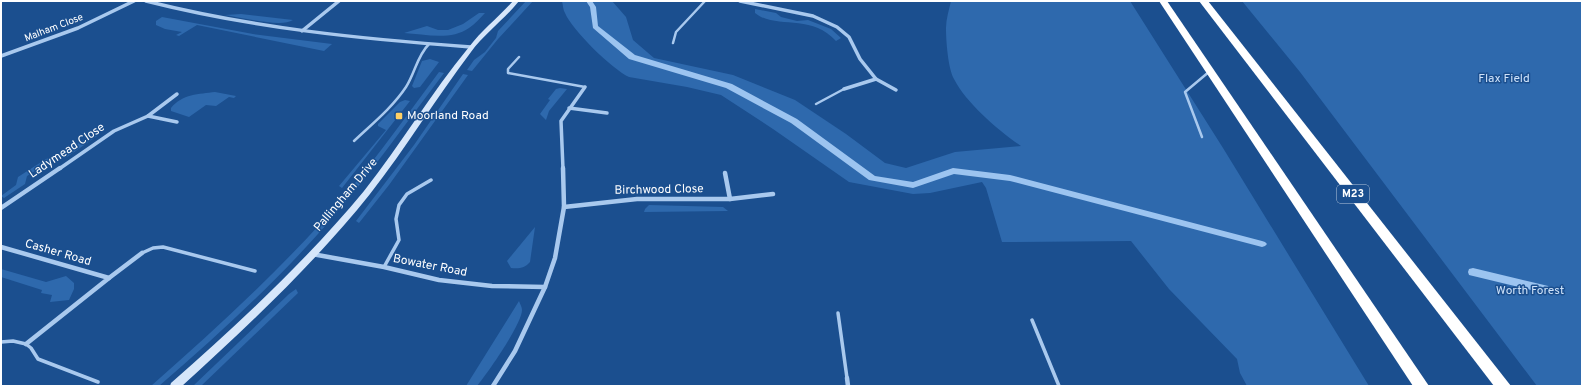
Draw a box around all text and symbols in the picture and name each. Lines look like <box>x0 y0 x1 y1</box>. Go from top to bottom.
street label: Malham Close <box>23 11 85 45</box>
park label: Flax Field <box>1478 71 1530 87</box>
place label: Moorland Road <box>407 108 489 124</box>
marker: Moorland Road <box>394 111 404 121</box>
street label: Ladymead Close <box>26 120 108 182</box>
street label: Pallingham Drive <box>311 155 381 235</box>
street label: Birchwood Close <box>614 181 704 199</box>
road number: M23 <box>1337 185 1369 203</box>
street label: Casher Road <box>23 236 93 270</box>
street label: Bowater Road <box>391 251 469 281</box>
park label: Worth Forest <box>1496 283 1564 299</box>

